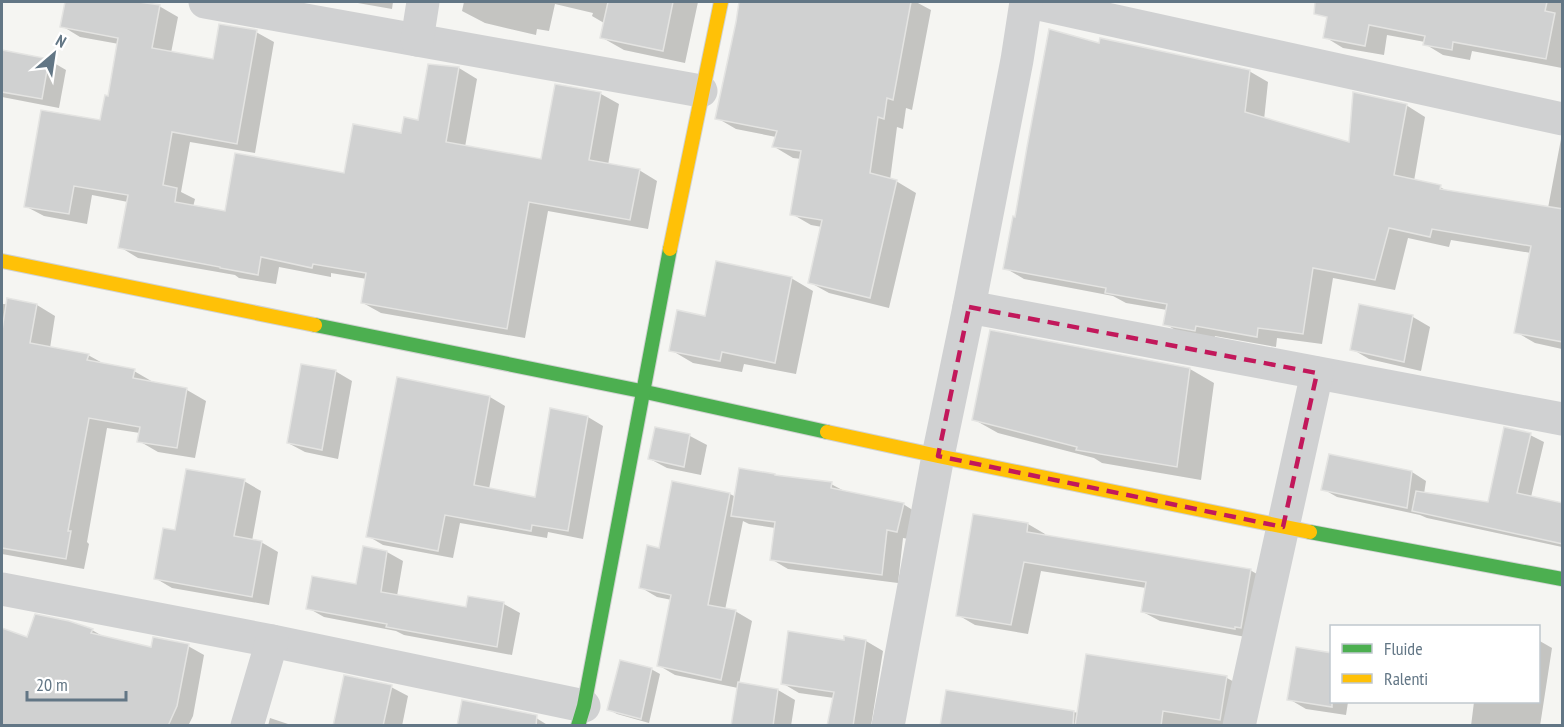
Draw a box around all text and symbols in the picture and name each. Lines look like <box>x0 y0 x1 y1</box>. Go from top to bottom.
north arrow <box>24 24 84 84</box>
text: N <box>53 30 70 52</box>
legend <box>1330 625 1540 703</box>
text: Fluide <box>1384 637 1423 660</box>
scale bar <box>27 664 126 702</box>
text: Ralenti <box>1384 667 1428 690</box>
text: 20 m <box>36 673 68 696</box>

